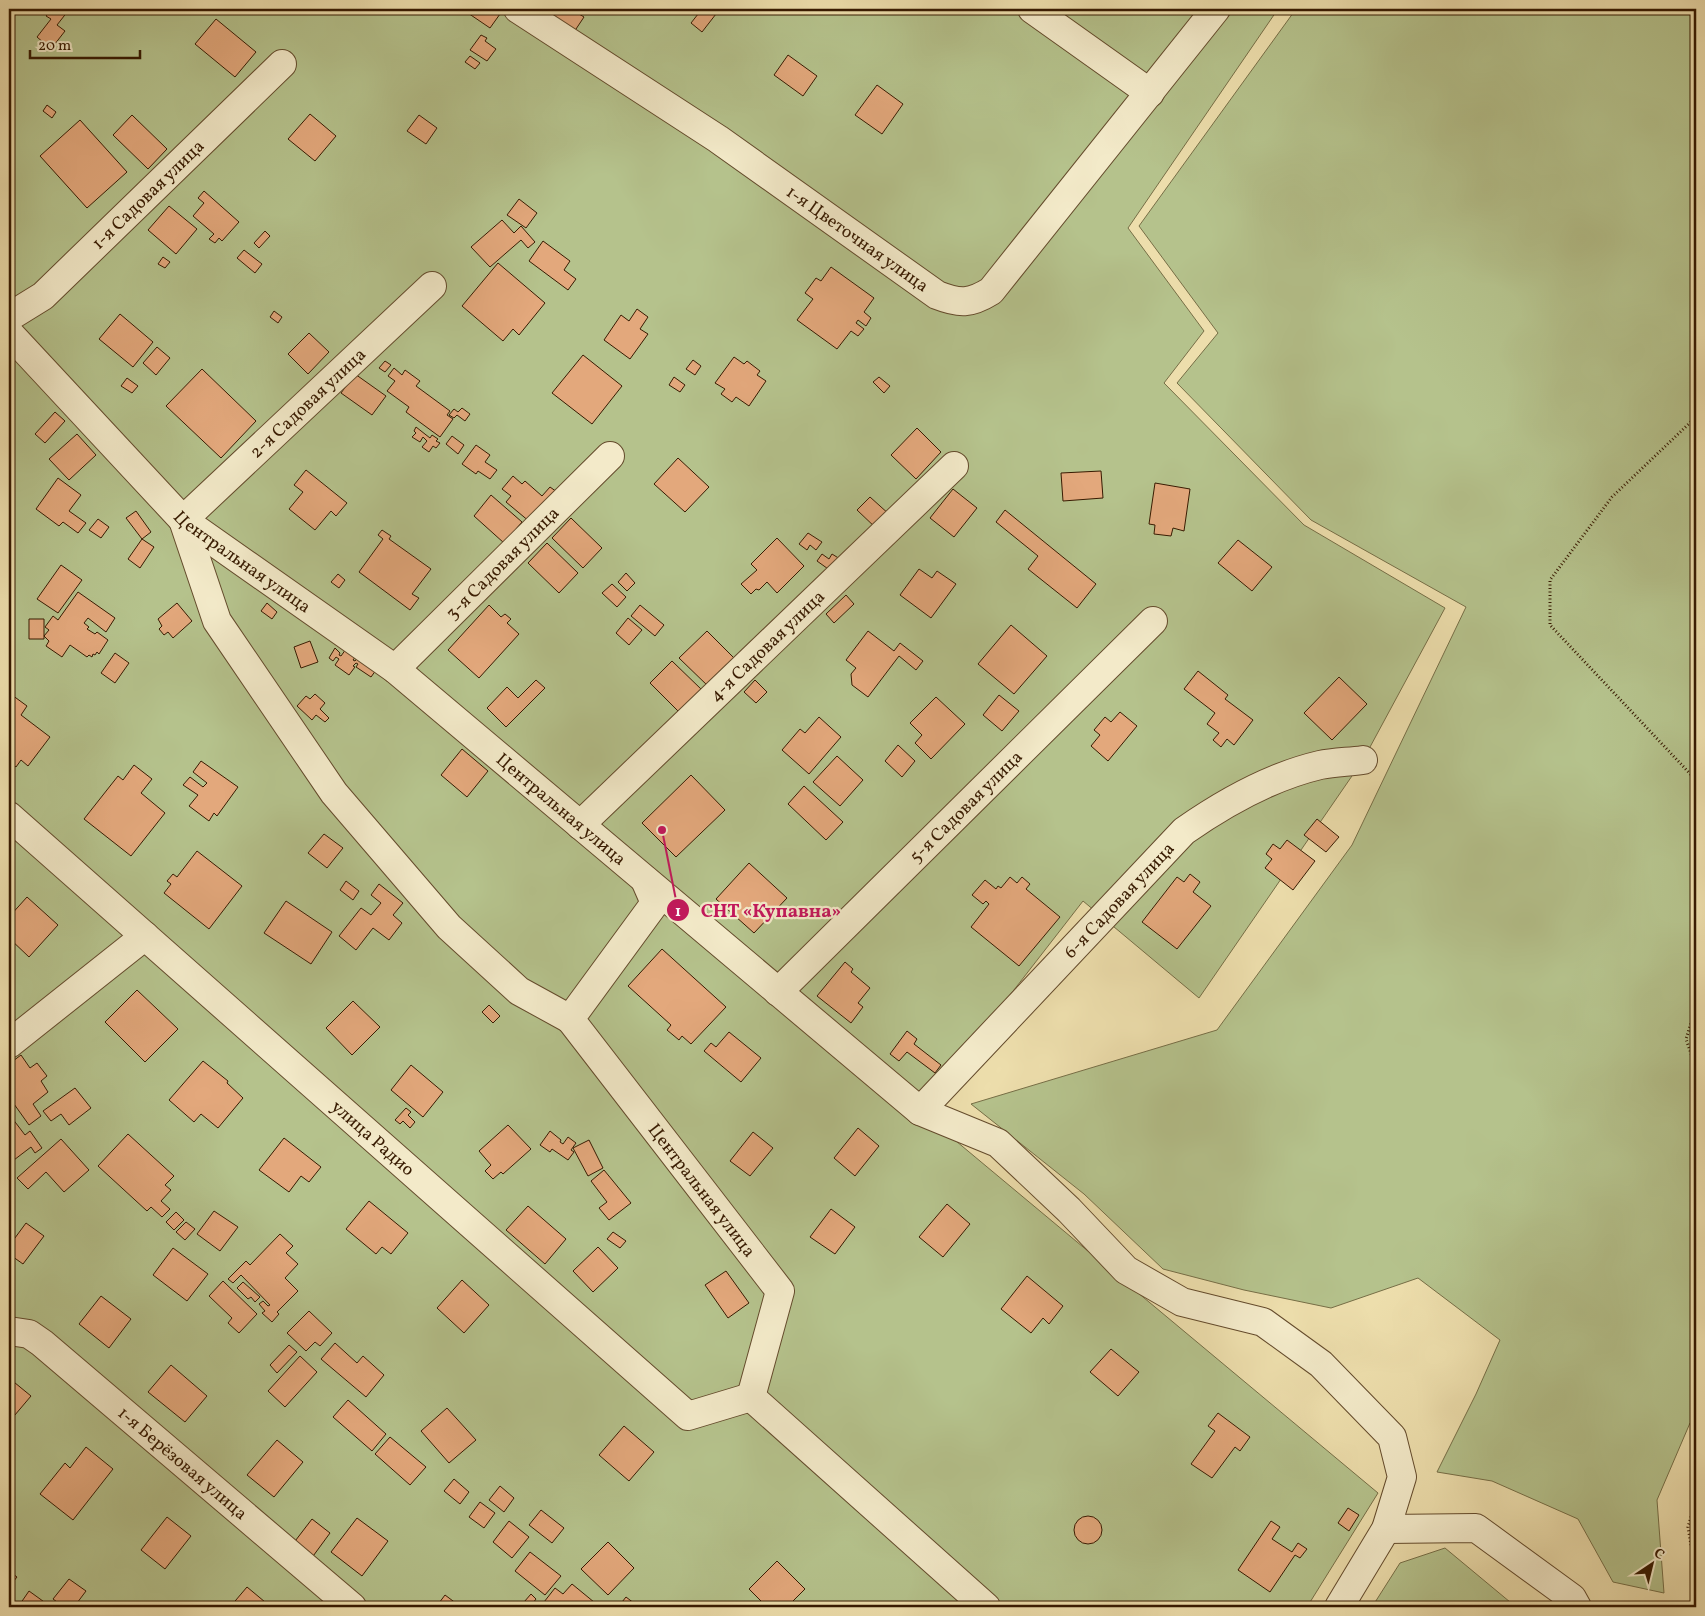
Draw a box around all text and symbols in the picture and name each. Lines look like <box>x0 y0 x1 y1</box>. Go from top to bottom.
scale bar <box>30 28 140 60</box>
text: 20 m <box>38 36 71 57</box>
street label: 1-я Садовая улица <box>87 135 211 256</box>
street label: 1-я Цветочная улица <box>780 180 933 299</box>
street label: 2-я Садовая улица <box>245 343 372 465</box>
street label: 3-я Садовая улица <box>441 502 566 626</box>
street label: Центральная улица <box>167 506 315 620</box>
street label: 4-я Садовая улица <box>704 585 831 708</box>
street label: 5-я Садовая улица <box>904 746 1029 869</box>
street label: Центральная улица <box>490 748 631 872</box>
street label: 6-я Садовая улица <box>1059 837 1181 965</box>
callout: СНТ «Купавна» <box>666 893 852 927</box>
text: СНТ «Купавна» <box>701 899 841 925</box>
text: 1 <box>675 902 681 923</box>
street label: улица Радио <box>325 1095 419 1183</box>
street label: Центральная улица <box>641 1119 761 1263</box>
street label: 1-я Берёзовая улица <box>111 1402 252 1527</box>
north arrow <box>1628 1538 1678 1588</box>
text: С <box>1649 1544 1668 1565</box>

